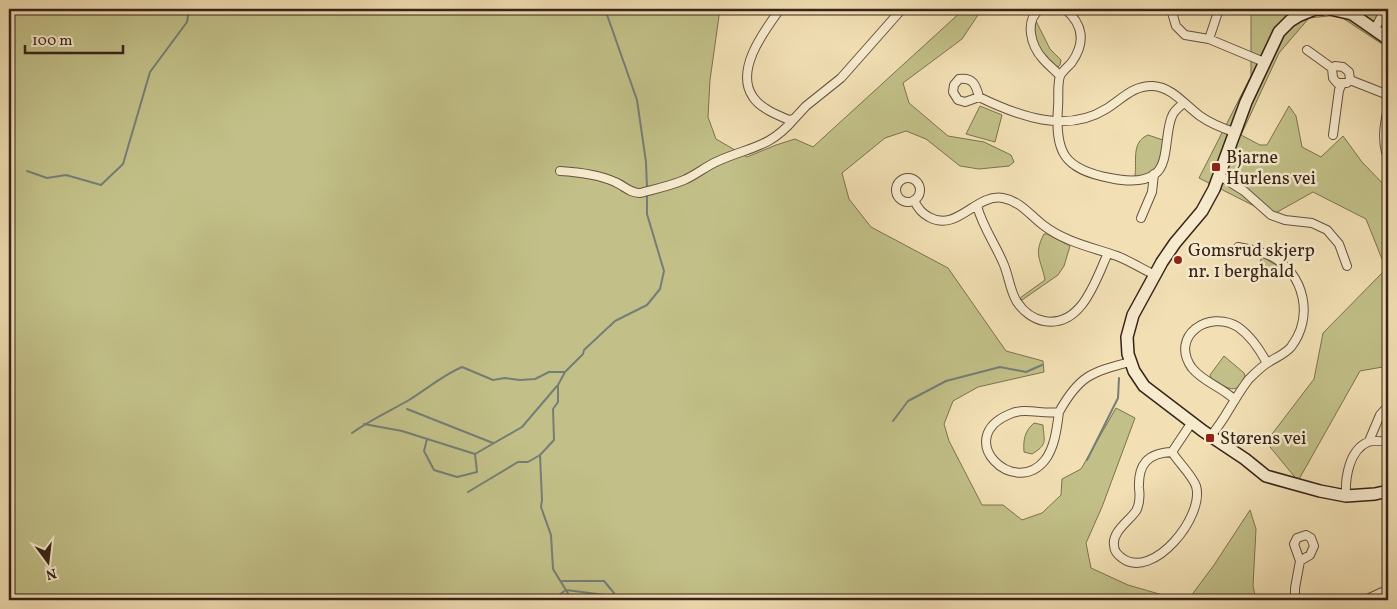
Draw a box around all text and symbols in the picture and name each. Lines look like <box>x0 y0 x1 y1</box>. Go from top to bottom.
scale bar <box>25 22 122 54</box>
text: 100 m <box>32 31 72 52</box>
place label: Bjarne Hurlens vei <box>1226 146 1316 192</box>
marker: Bjarne Hurlens vei <box>1210 161 1222 173</box>
place label: Gomsrud skjerp nr. 1 berghald <box>1188 239 1315 285</box>
marker: Gomsrud skjerp nr. 1 berghald <box>1172 254 1184 266</box>
place label: Størens vei <box>1220 427 1307 452</box>
marker: Størens vei <box>1204 432 1216 444</box>
north arrow <box>22 536 72 586</box>
text: N <box>44 563 58 584</box>

